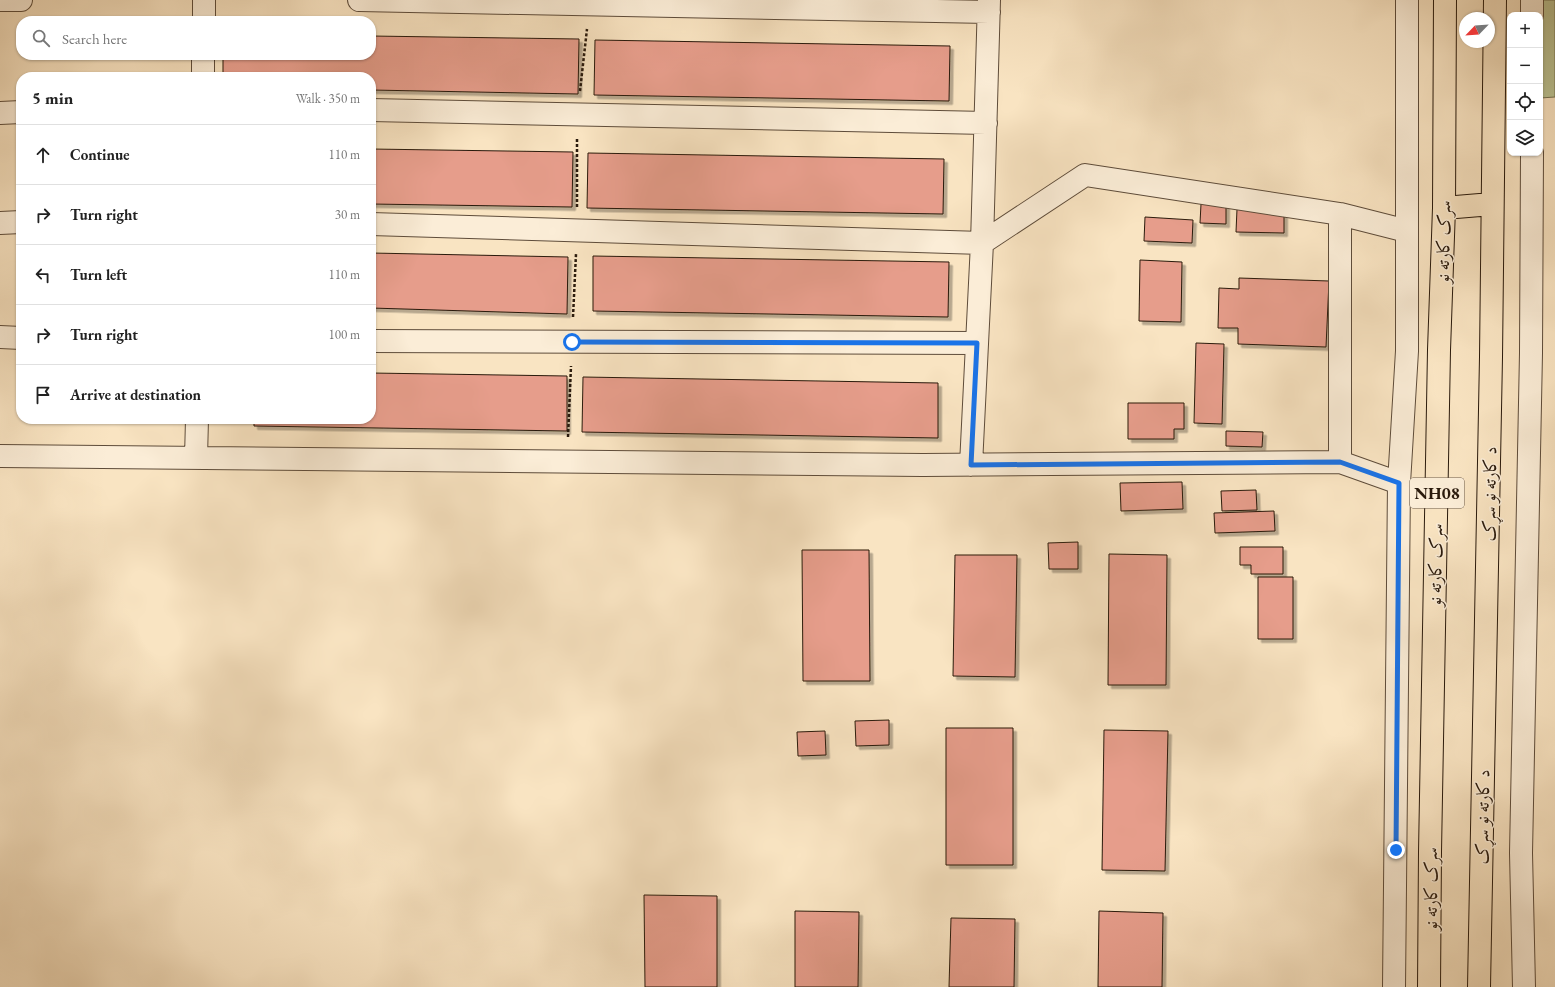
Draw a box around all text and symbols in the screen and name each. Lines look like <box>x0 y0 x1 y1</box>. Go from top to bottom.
north arrow <box>1459 12 1495 48</box>
map controls <box>1507 12 1543 156</box>
button: + <box>1507 12 1543 48</box>
search box <box>16 16 376 60</box>
icon: search <box>30 27 52 49</box>
text: Search here <box>62 29 127 48</box>
button: − <box>1507 48 1543 84</box>
button: locate <box>1507 84 1543 120</box>
text: 5 min <box>32 87 73 109</box>
text: Walk · 350 m <box>296 90 360 107</box>
button: layers <box>1507 120 1543 156</box>
icon: ahead <box>32 144 54 166</box>
text: Continue <box>70 145 130 164</box>
text: 110 m <box>329 146 360 163</box>
street label: سرک کارته نو <box>1431 200 1456 286</box>
icon: right <box>32 204 54 226</box>
text: Turn right <box>70 205 138 224</box>
text: 30 m <box>335 206 360 223</box>
icon: left <box>32 264 54 286</box>
text: Turn left <box>70 265 127 284</box>
text: 110 m <box>329 266 360 283</box>
icon: right <box>32 324 54 346</box>
text: Turn right <box>70 325 138 344</box>
text: 100 m <box>329 326 360 343</box>
route start <box>563 333 581 351</box>
icon: arrive <box>32 384 54 406</box>
text: Arrive at destination <box>70 385 201 404</box>
street label: د کارته نو سړک <box>1477 446 1504 542</box>
road number: NH08 <box>1410 478 1464 508</box>
street label: سرک کارته نو <box>1423 523 1448 609</box>
street label: د کارته نو سړک <box>1470 769 1497 865</box>
route end <box>1387 841 1405 859</box>
street label: سرک کارته نو <box>1419 847 1443 933</box>

